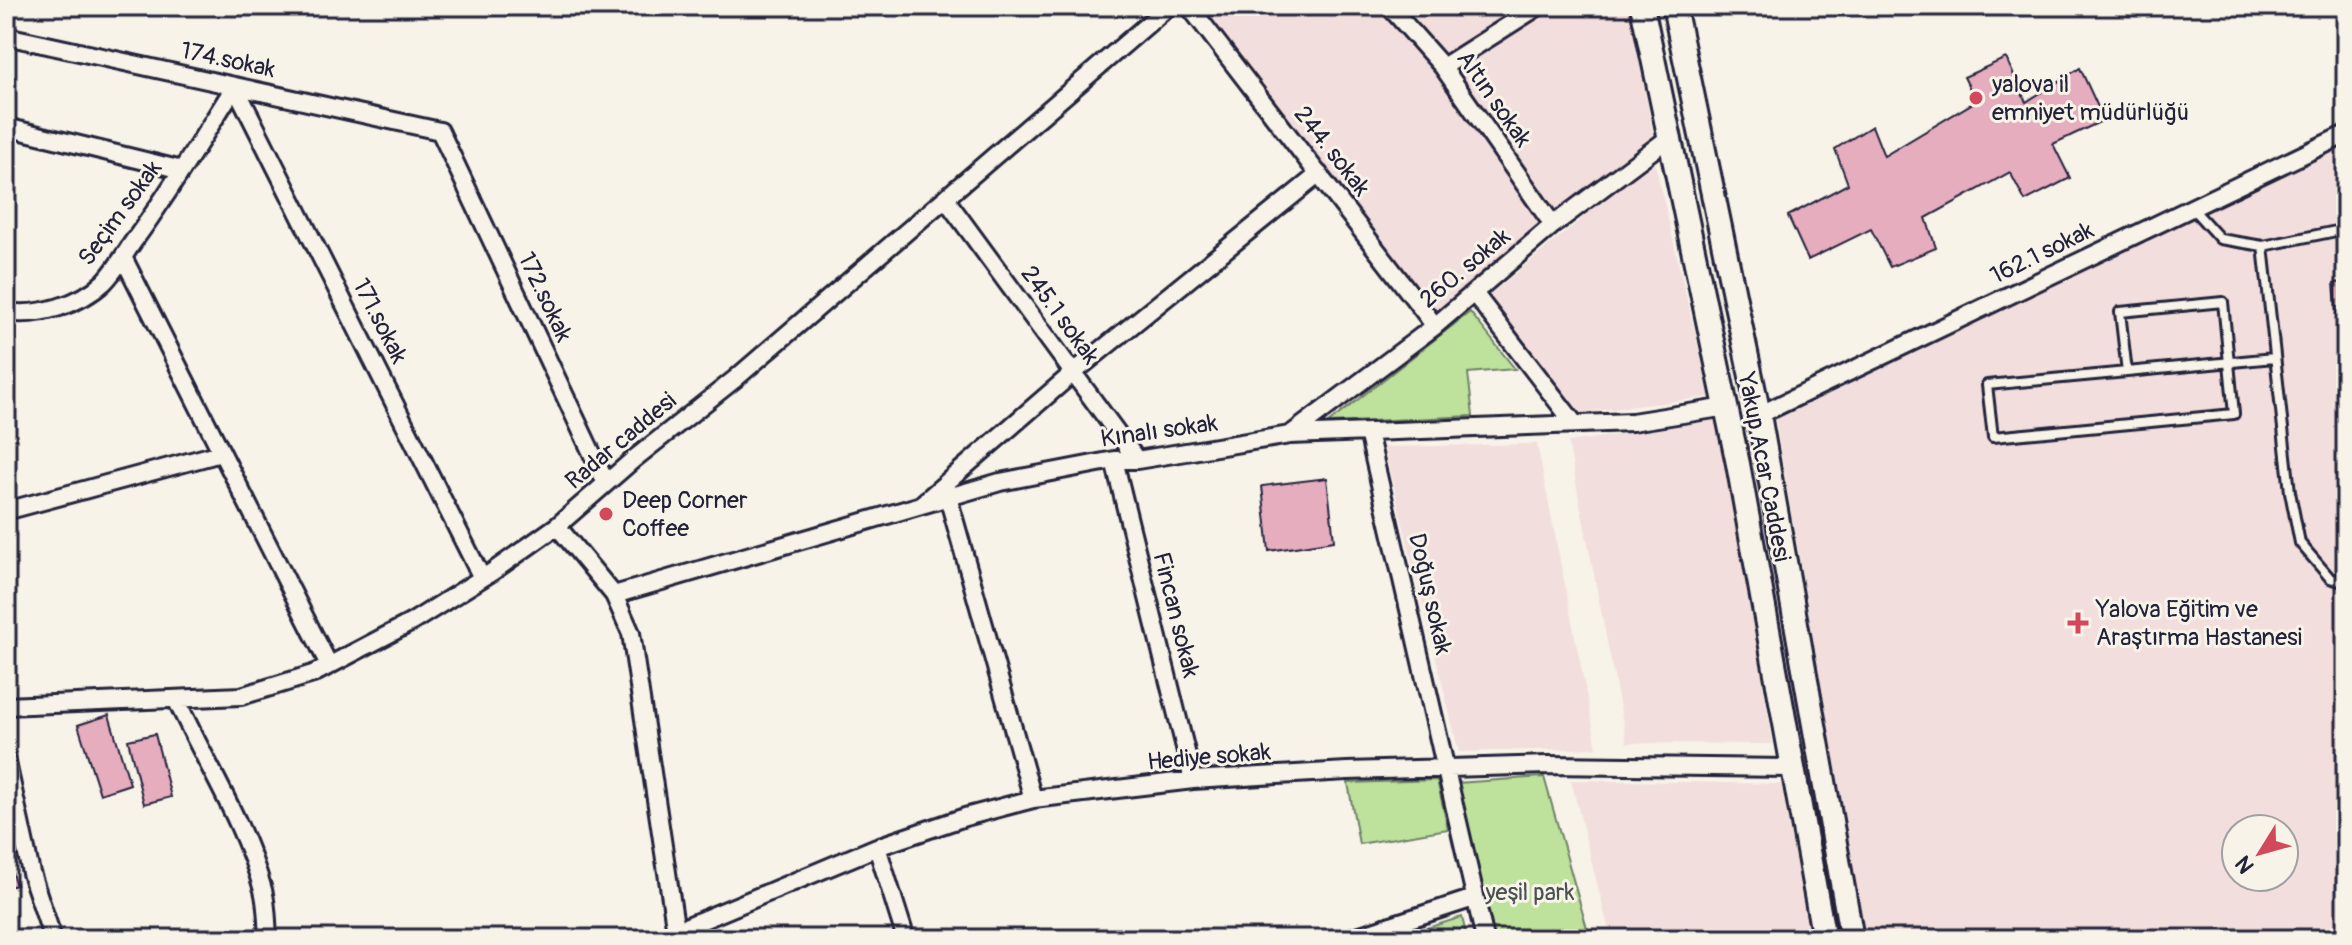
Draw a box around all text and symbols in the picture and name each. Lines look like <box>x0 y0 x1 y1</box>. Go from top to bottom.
street label: 174.sokak <box>178 36 278 84</box>
street label: Altın sokak <box>1450 45 1538 153</box>
place label: yalova il emniyet müdürlüğü <box>1991 70 2189 127</box>
marker: yalova il emniyet müdürlüğü <box>1967 89 1985 107</box>
street label: 244. sokak <box>1288 100 1376 202</box>
street label: Seçim sokak <box>72 155 168 271</box>
street label: 162.1 sokak <box>1986 216 2098 290</box>
street label: 260. sokak <box>1414 222 1516 314</box>
street label: 172.sokak <box>512 248 578 346</box>
street label: 245.1 sokak <box>1014 260 1106 370</box>
street label: 171.sokak <box>346 274 414 368</box>
street label: Yakup Acar Caddesi <box>1731 369 1797 564</box>
street label: Radar caddesi <box>560 386 682 496</box>
street label: Kınalı sokak <box>1099 408 1219 454</box>
place label: Deep Corner Coffee <box>622 486 748 543</box>
marker: Deep Corner Coffee <box>597 505 615 523</box>
street label: Doğuş sokak <box>1402 531 1458 657</box>
street label: Fincan sokak <box>1146 549 1206 681</box>
place label: Yalova Eğitim ve Araştırma Hastanesi <box>2095 595 2302 652</box>
marker: Yalova Eğitim ve Araştırma Hastanesi <box>2067 612 2089 634</box>
street label: Hediye sokak <box>1146 737 1272 777</box>
north arrow <box>2220 813 2300 893</box>
text: N <box>2229 850 2260 879</box>
park label: yeşil park <box>1485 878 1574 907</box>

